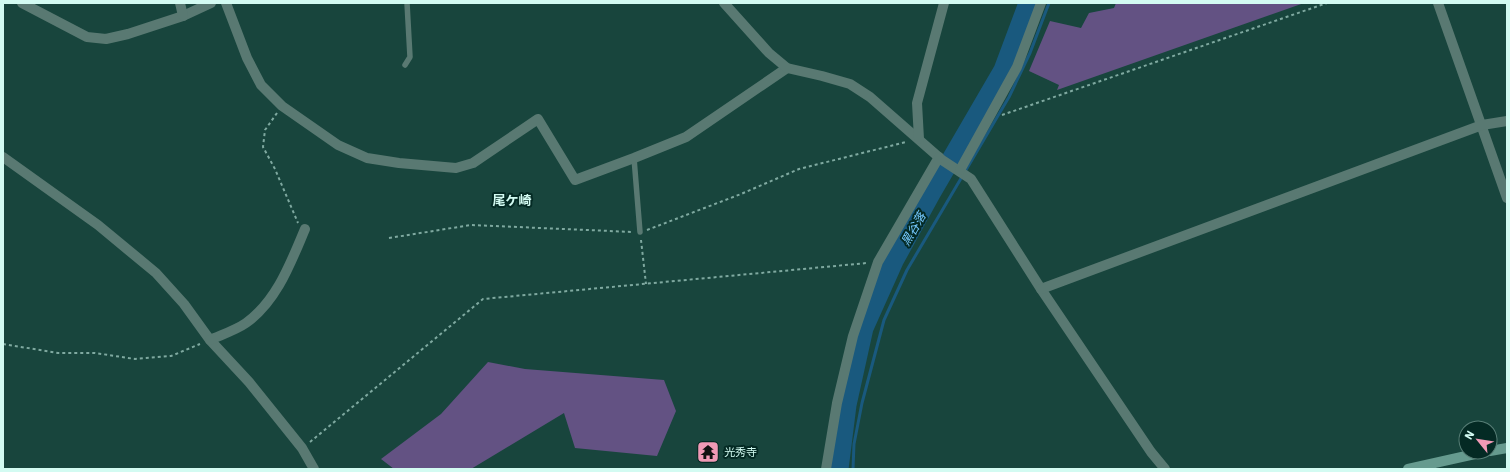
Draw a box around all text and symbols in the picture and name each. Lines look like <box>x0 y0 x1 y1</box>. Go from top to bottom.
district label: 尾ケ崎 <box>492 192 532 209</box>
water label: 黒谷落 <box>898 208 929 248</box>
north arrow <box>1458 420 1498 460</box>
text: N <box>1461 428 1477 442</box>
temple icon: 光秀寺 <box>695 439 721 465</box>
place label: 光秀寺 <box>724 445 757 459</box>

